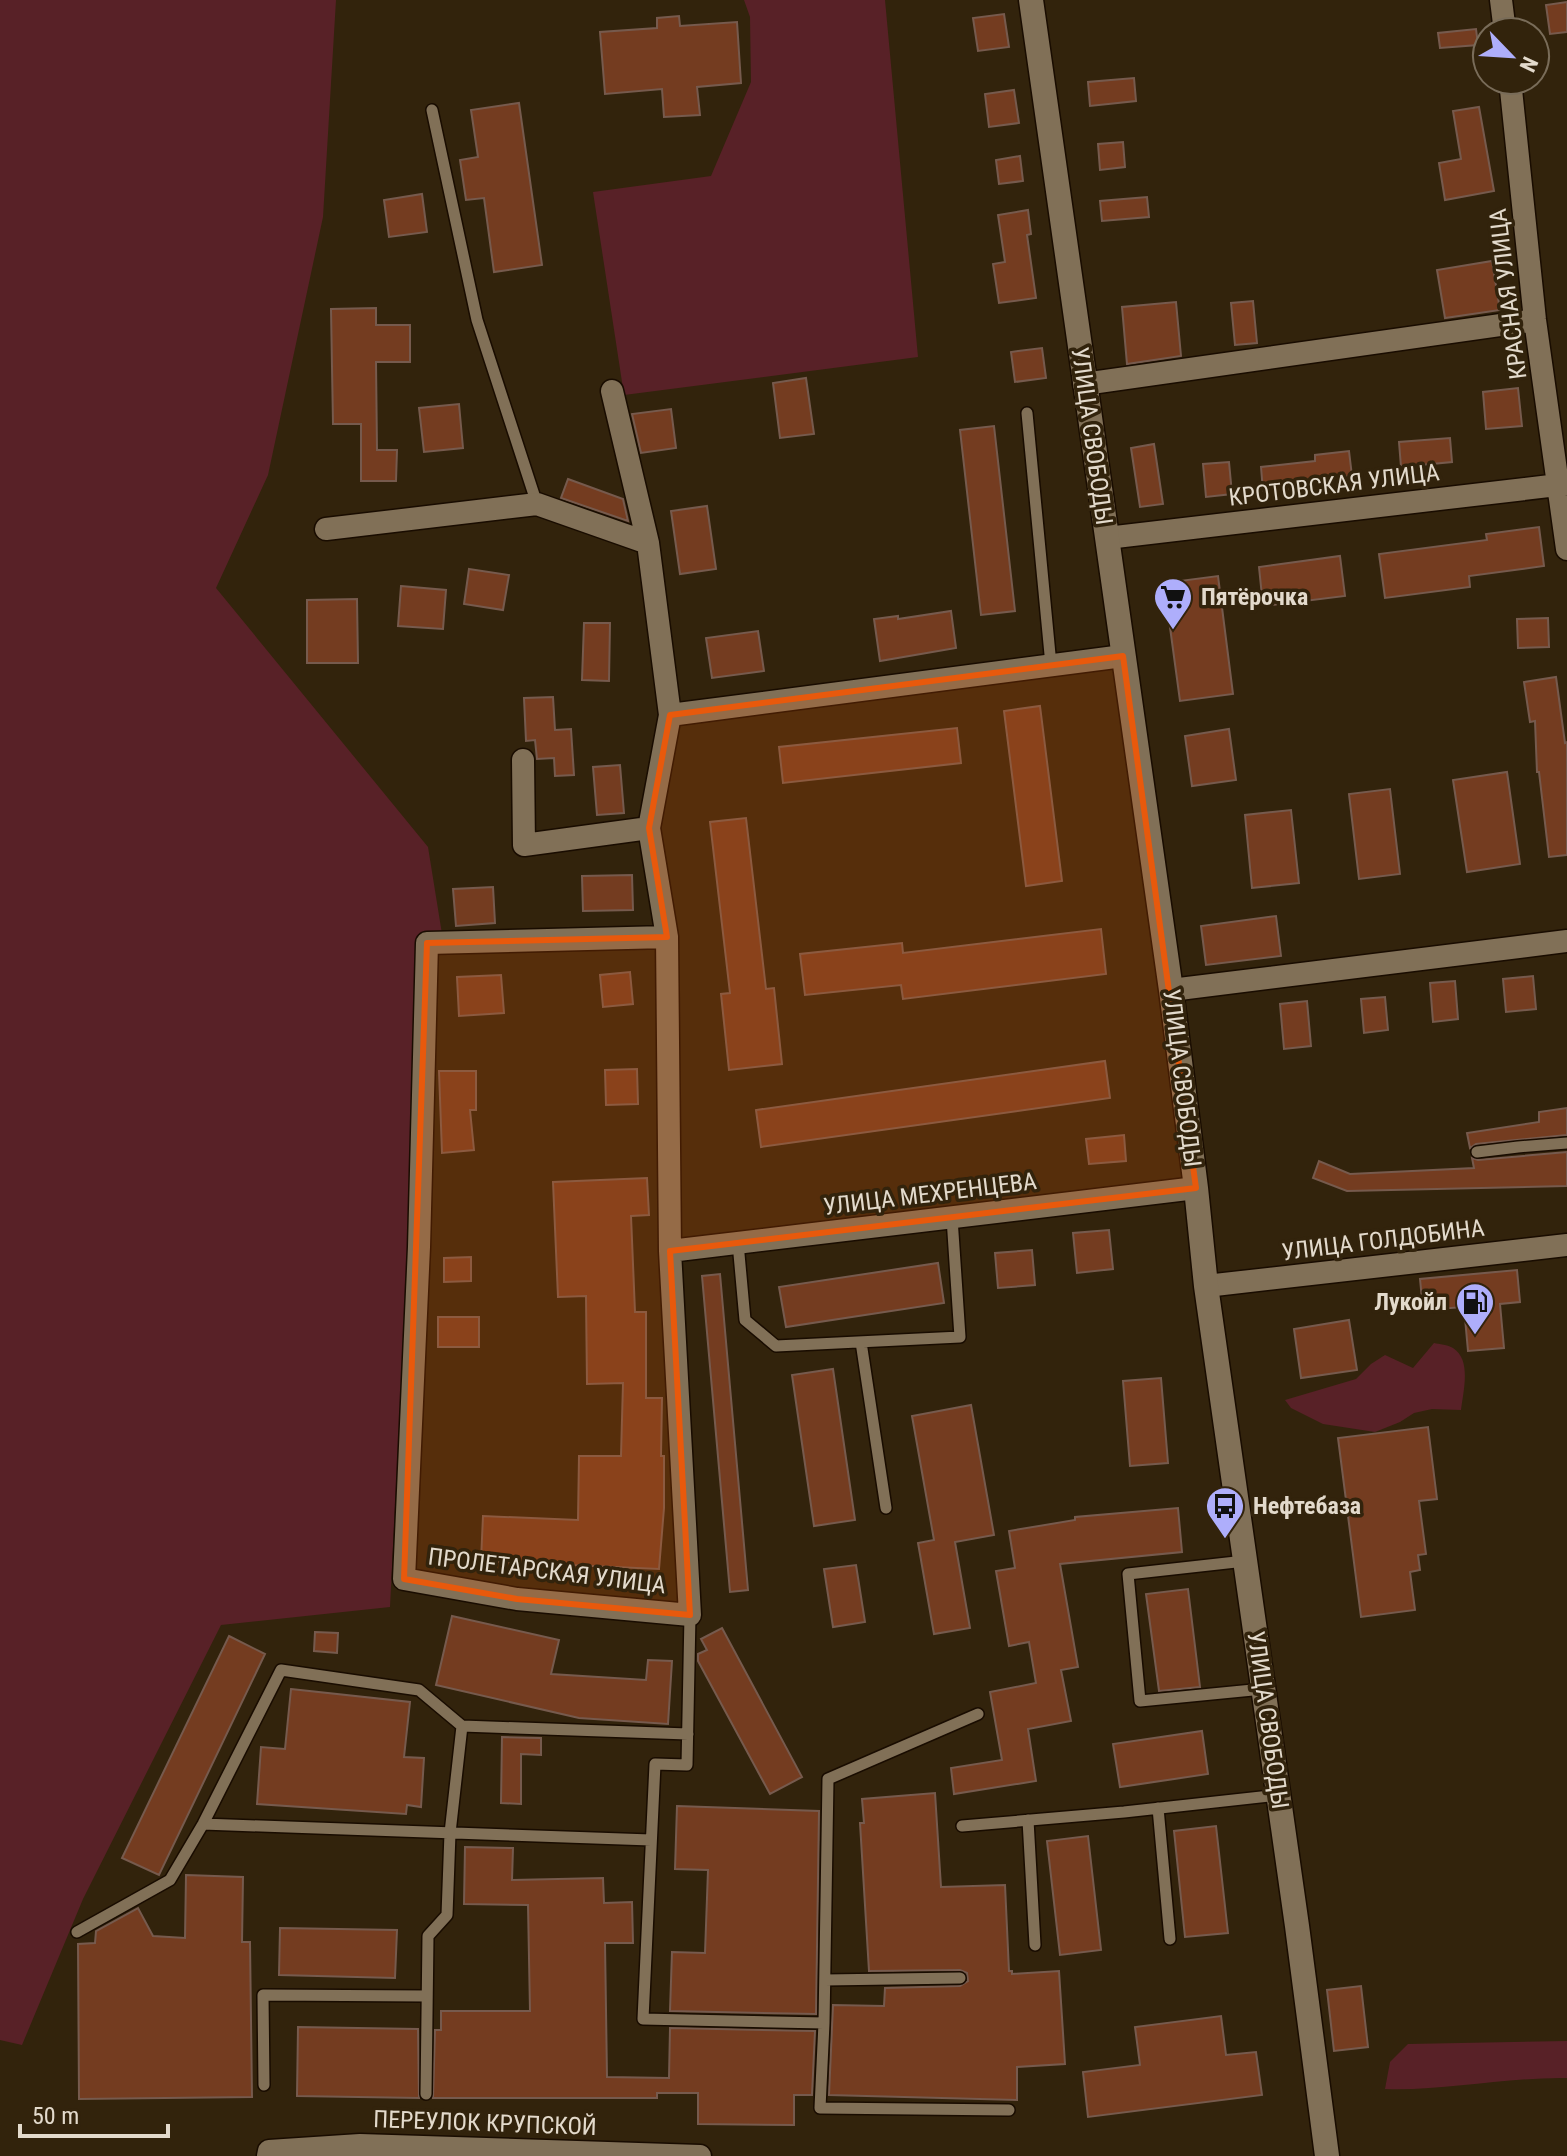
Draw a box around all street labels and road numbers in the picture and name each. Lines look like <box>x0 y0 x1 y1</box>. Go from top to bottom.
street label: КРАСНАЯ УЛИЦА <box>1484 207 1532 381</box>
street label: УЛИЦА СВОБОДЫ <box>1066 345 1118 527</box>
street label: КРОТОВСКАЯ УЛИЦА <box>1227 458 1441 512</box>
street label: УЛИЦА СВОБОДЫ <box>1157 987 1207 1169</box>
street label: УЛИЦА МЕХРЕНЦЕВА <box>822 1167 1038 1221</box>
street label: УЛИЦА ГОЛДОБИНА <box>1280 1214 1486 1266</box>
street label: ПРОЛЕТАРСКАЯ УЛИЦА <box>426 1543 668 1600</box>
street label: УЛИЦА СВОБОДЫ <box>1242 1629 1294 1811</box>
street label: ПЕРЕУЛОК КРУПСКОЙ <box>373 2105 597 2141</box>

